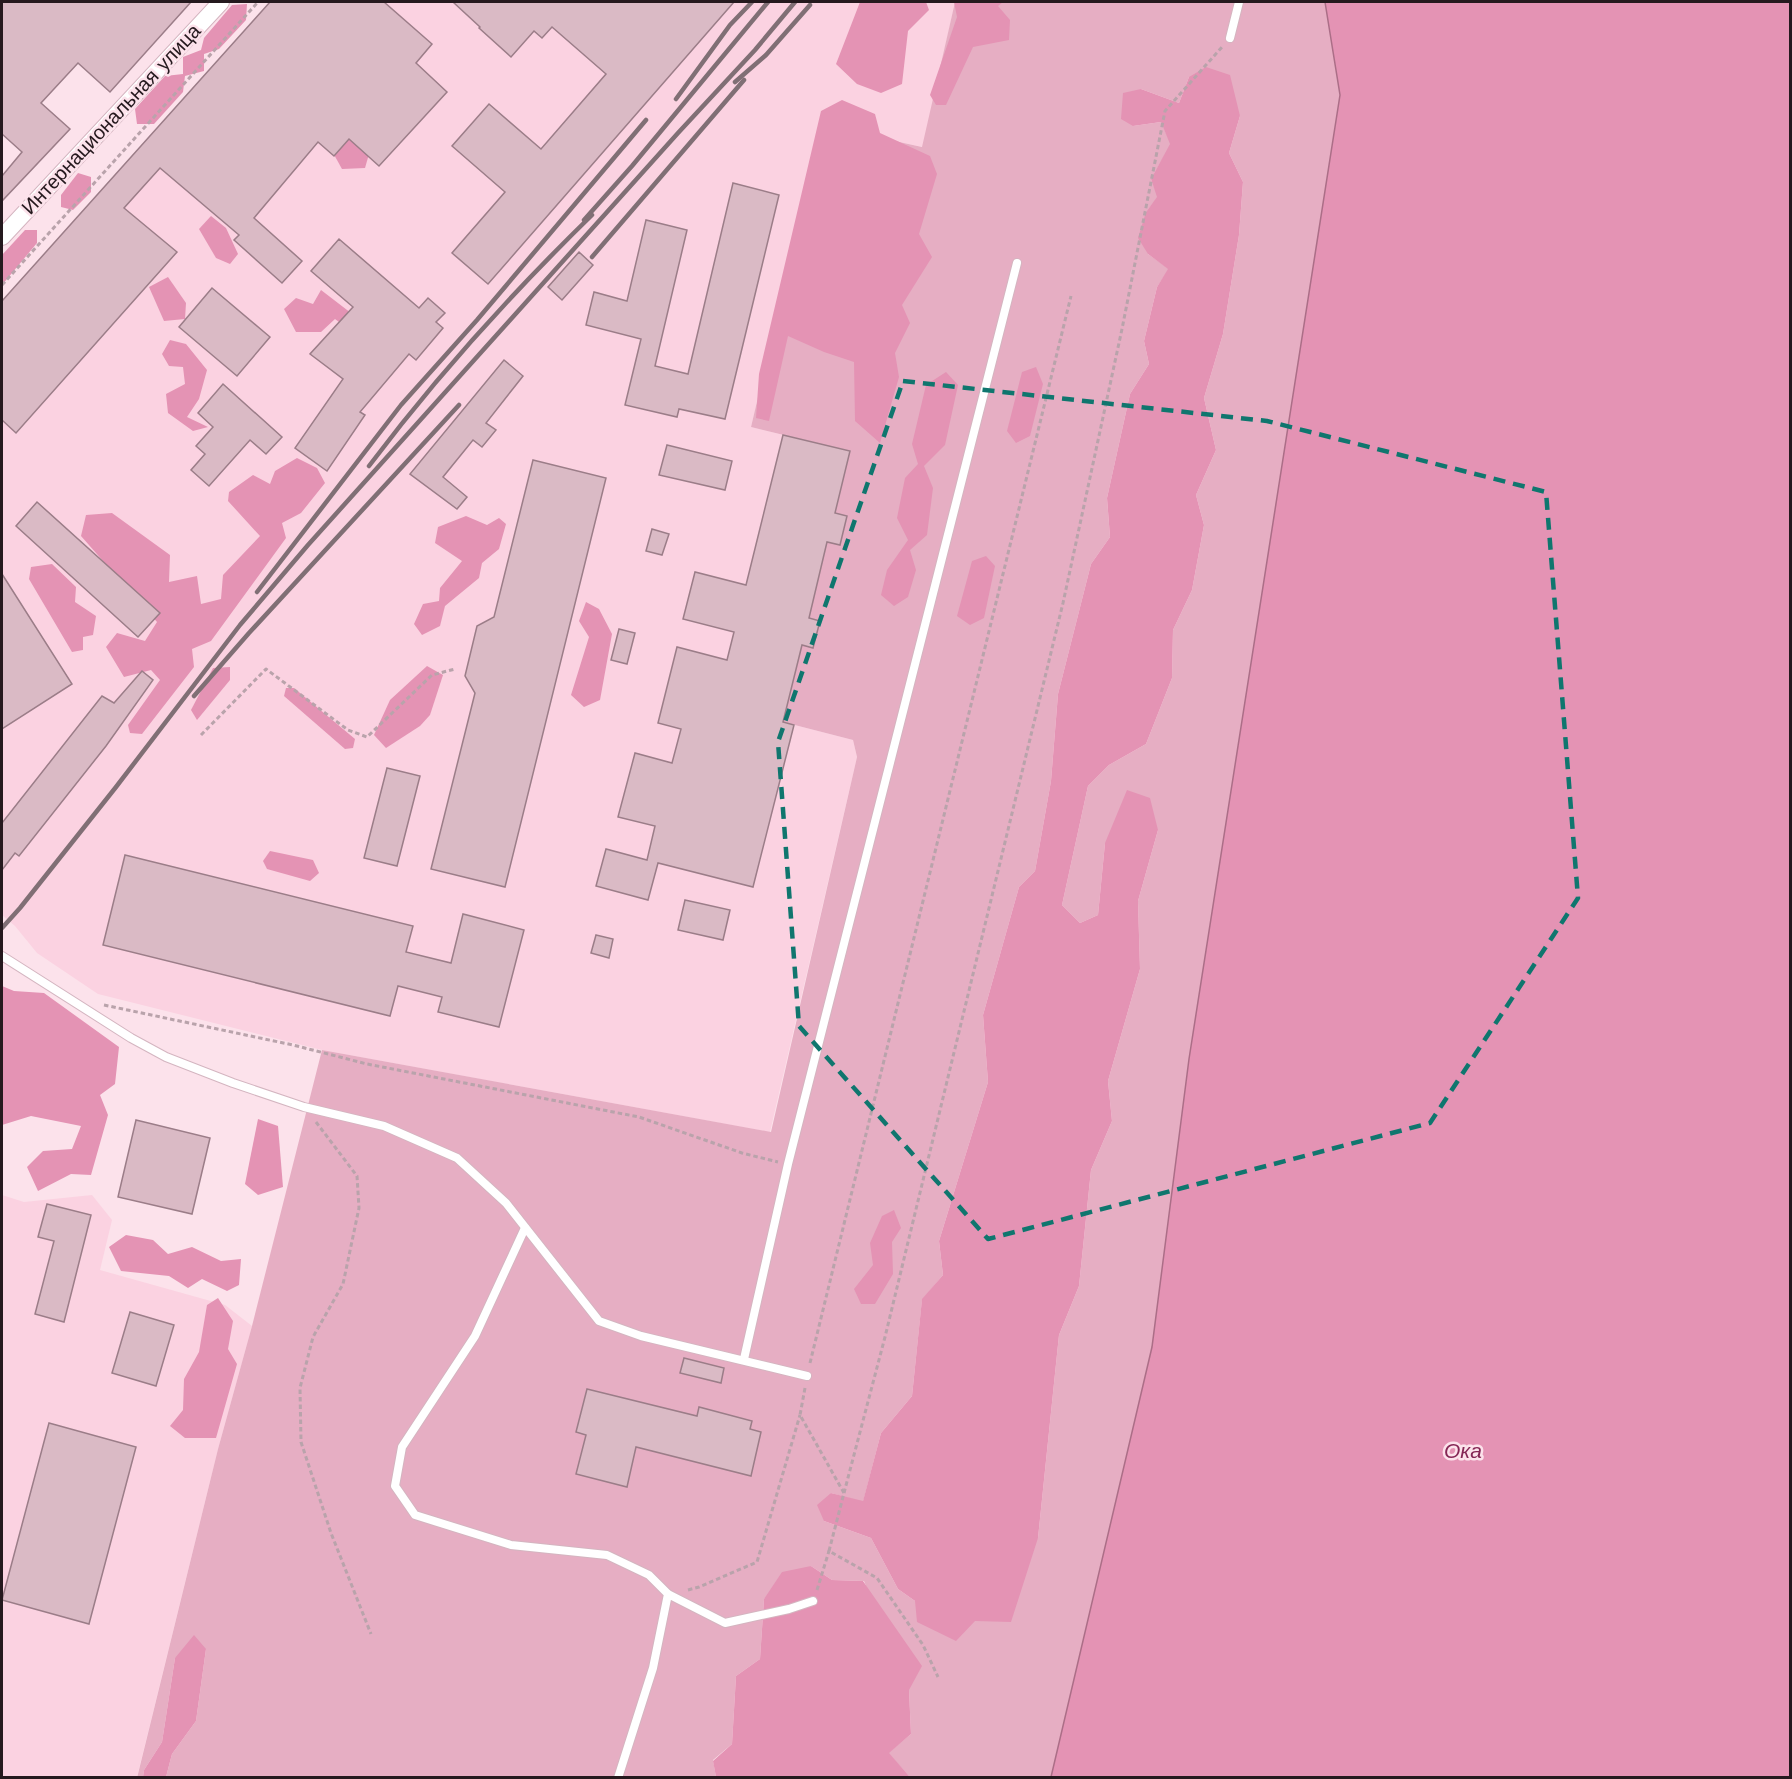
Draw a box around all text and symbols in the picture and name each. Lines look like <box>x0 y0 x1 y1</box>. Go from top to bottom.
street label: Интернациональная улица <box>16 18 206 219</box>
water label: Ока <box>1444 1438 1482 1463</box>

